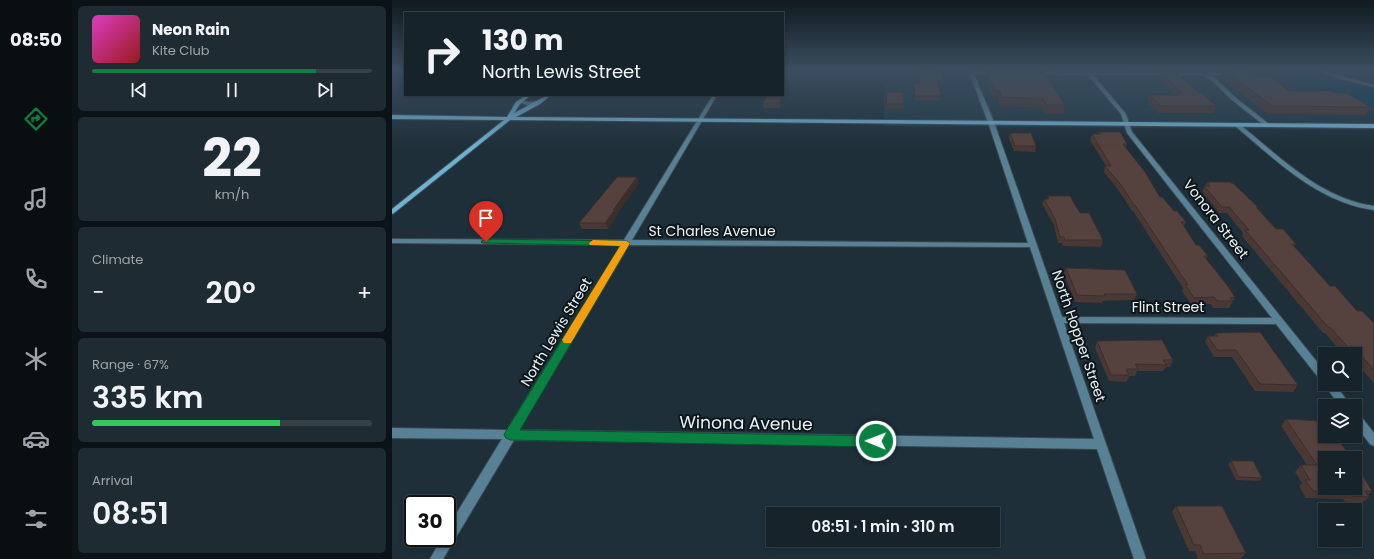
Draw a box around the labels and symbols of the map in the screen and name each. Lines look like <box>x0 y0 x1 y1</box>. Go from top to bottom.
street label: Vonora Street <box>1179 175 1253 263</box>
pin <box>469 201 503 242</box>
street label: St Charles Avenue <box>648 221 776 241</box>
street label: North Hopper Street <box>1047 267 1111 405</box>
street label: North Lewis Street <box>516 274 596 390</box>
street label: Flint Street <box>1132 297 1204 317</box>
street label: Winona Avenue <box>679 410 813 436</box>
position arrow <box>855 420 897 462</box>
speed limit sign: 30 <box>404 495 456 547</box>

